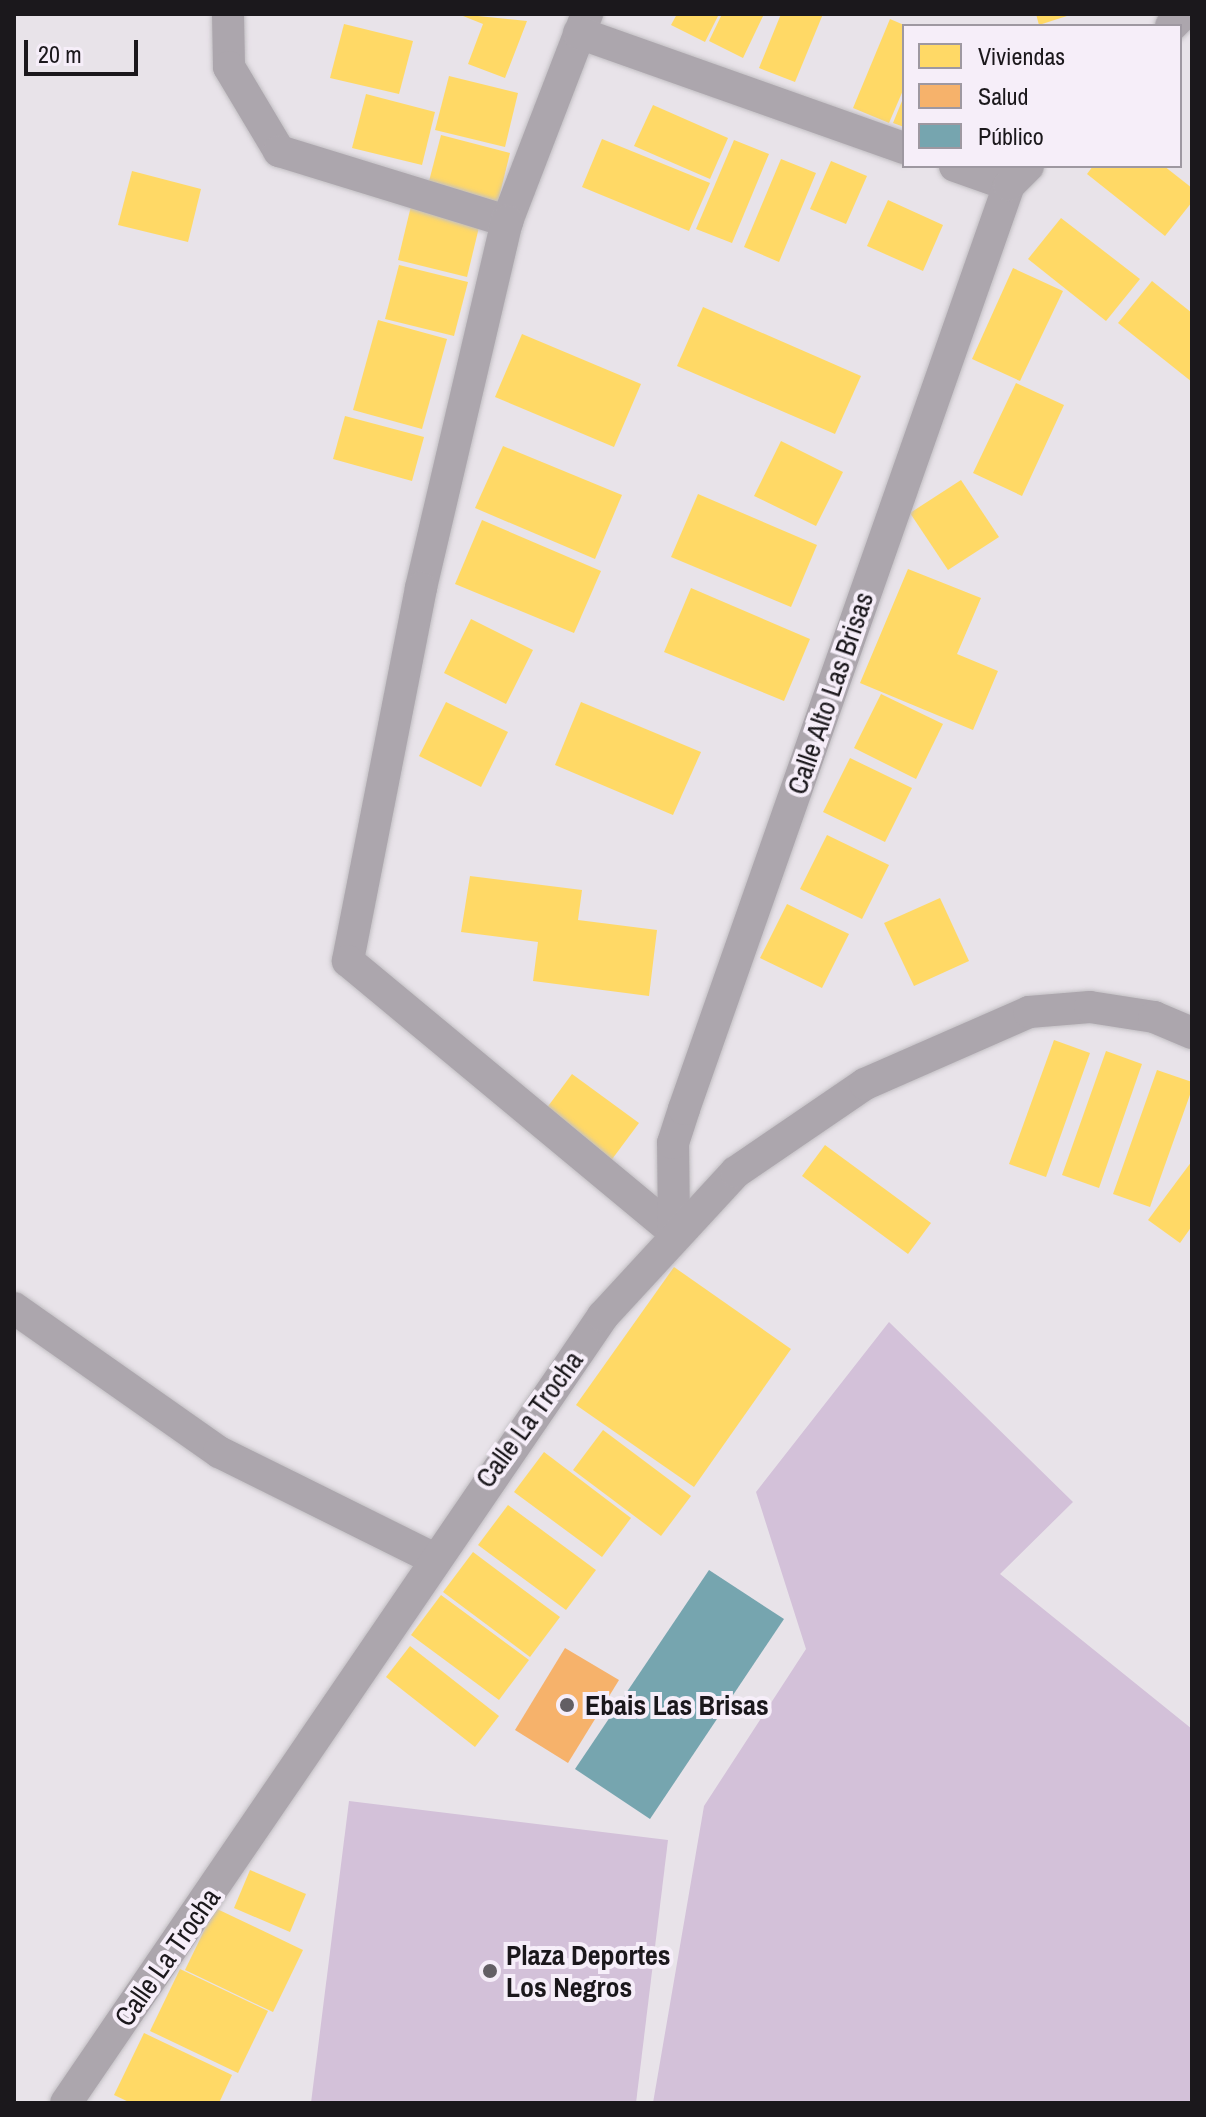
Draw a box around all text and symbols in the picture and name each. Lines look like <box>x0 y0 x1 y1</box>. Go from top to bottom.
scale bar <box>28 24 142 74</box>
legend <box>902 24 1182 168</box>
text: 20 m <box>38 38 82 70</box>
text: Viviendas <box>978 40 1065 72</box>
text: Salud <box>978 80 1028 112</box>
text: Público <box>978 120 1044 152</box>
street label: Calle Alto Las Brisas <box>779 587 881 799</box>
street label: Calle La Trocha <box>468 1344 590 1494</box>
place label: Ebais Las Brisas <box>585 1688 769 1722</box>
marker: Ebais Las Brisas <box>556 1694 578 1716</box>
street label: Calle La Trocha <box>107 1881 227 2033</box>
place label: Plaza Deportes Los Negros <box>506 1938 671 2004</box>
marker: Plaza Deportes Los Negros <box>481 1962 499 1980</box>

